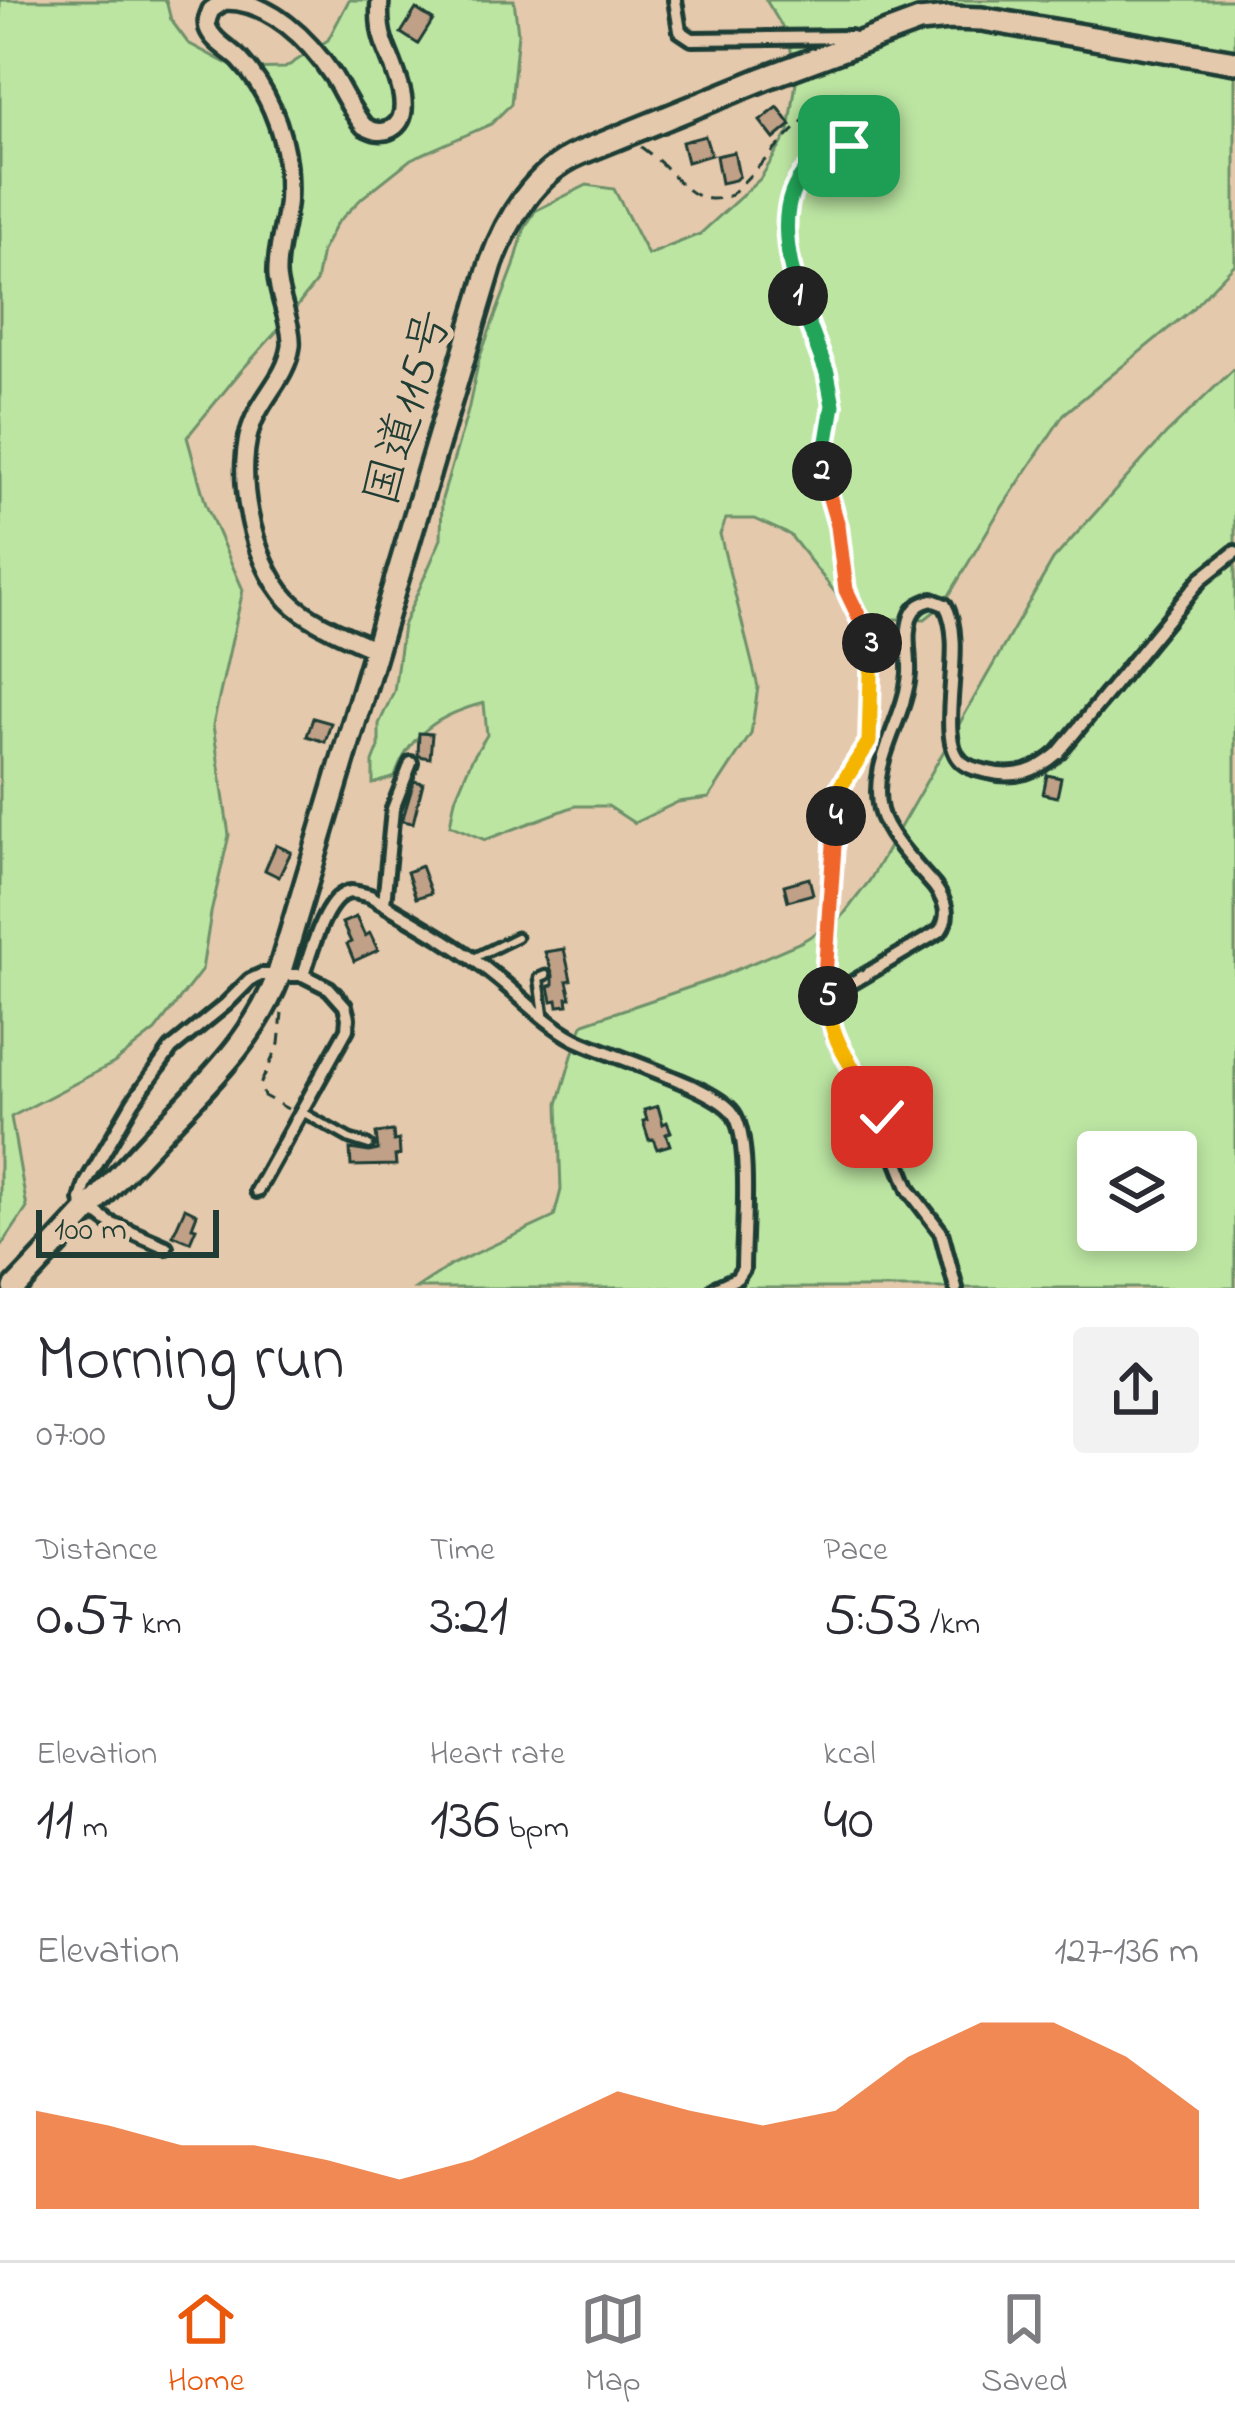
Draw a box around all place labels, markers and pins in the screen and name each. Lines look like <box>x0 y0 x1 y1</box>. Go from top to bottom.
pin <box>798 95 900 197</box>
pin: 1 <box>768 266 828 326</box>
pin: 2 <box>792 441 852 501</box>
pin: 3 <box>842 613 902 673</box>
pin: 4 <box>806 786 866 846</box>
pin: 5 <box>798 966 858 1026</box>
pin <box>831 1066 933 1168</box>

